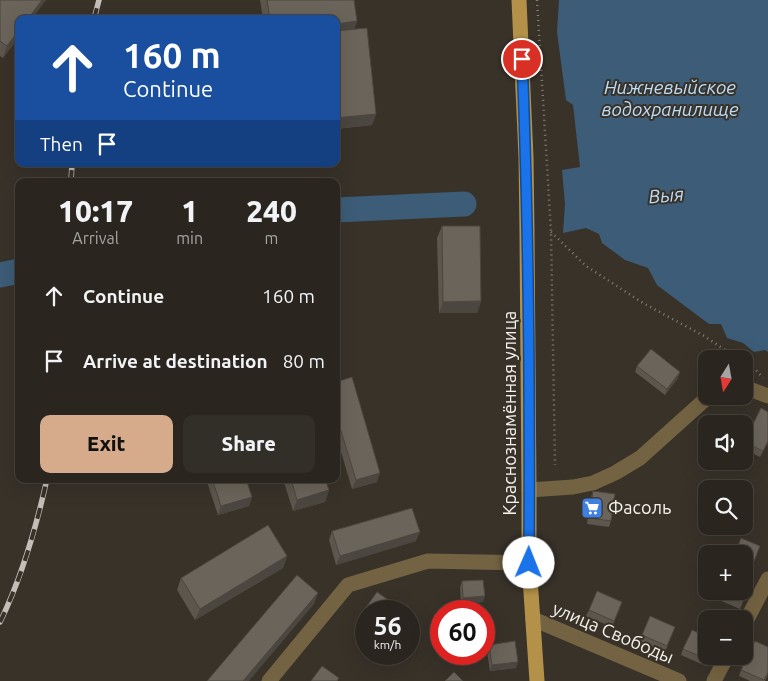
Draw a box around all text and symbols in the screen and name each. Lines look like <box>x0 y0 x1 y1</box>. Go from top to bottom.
icon: ahead <box>40 35 105 100</box>
text: 160 m <box>123 35 221 75</box>
pin <box>501 38 543 80</box>
icon: arrive <box>508 45 536 73</box>
text: Continue <box>123 76 213 101</box>
water label: Нижневыйское водохранилище <box>601 76 739 120</box>
icon: arrive <box>93 130 121 158</box>
text: Then <box>40 133 83 155</box>
water label: Выя <box>647 182 685 208</box>
text: 10:17 <box>58 194 133 228</box>
text: 1 <box>181 194 198 228</box>
text: 240 <box>246 194 297 228</box>
text: Arrival <box>72 229 119 247</box>
text: min <box>176 229 203 247</box>
text: m <box>265 229 278 247</box>
icon: ahead <box>40 282 68 310</box>
text: Continue <box>83 285 164 307</box>
text: 160 m <box>262 285 315 307</box>
street label: Краснознамённая улица <box>499 311 519 515</box>
icon: arrive <box>40 347 68 375</box>
text: Arrive at destination <box>83 350 268 372</box>
text: 80 m <box>283 350 325 372</box>
north arrow <box>698 350 752 405</box>
map controls <box>698 350 753 665</box>
button: Exit <box>40 415 173 473</box>
button: Share <box>183 415 315 473</box>
button: sound <box>698 415 753 470</box>
button: search <box>698 480 753 535</box>
supermarket icon: Фасоль <box>580 496 604 520</box>
place label: Фасоль <box>608 497 671 517</box>
position arrow <box>502 536 554 588</box>
button: + <box>698 545 753 600</box>
street label: улица Свободы <box>550 597 677 667</box>
speed limit sign: 60 <box>430 600 495 665</box>
button: − <box>698 610 753 665</box>
text: 56 <box>373 612 402 640</box>
text: km/h <box>374 638 401 651</box>

